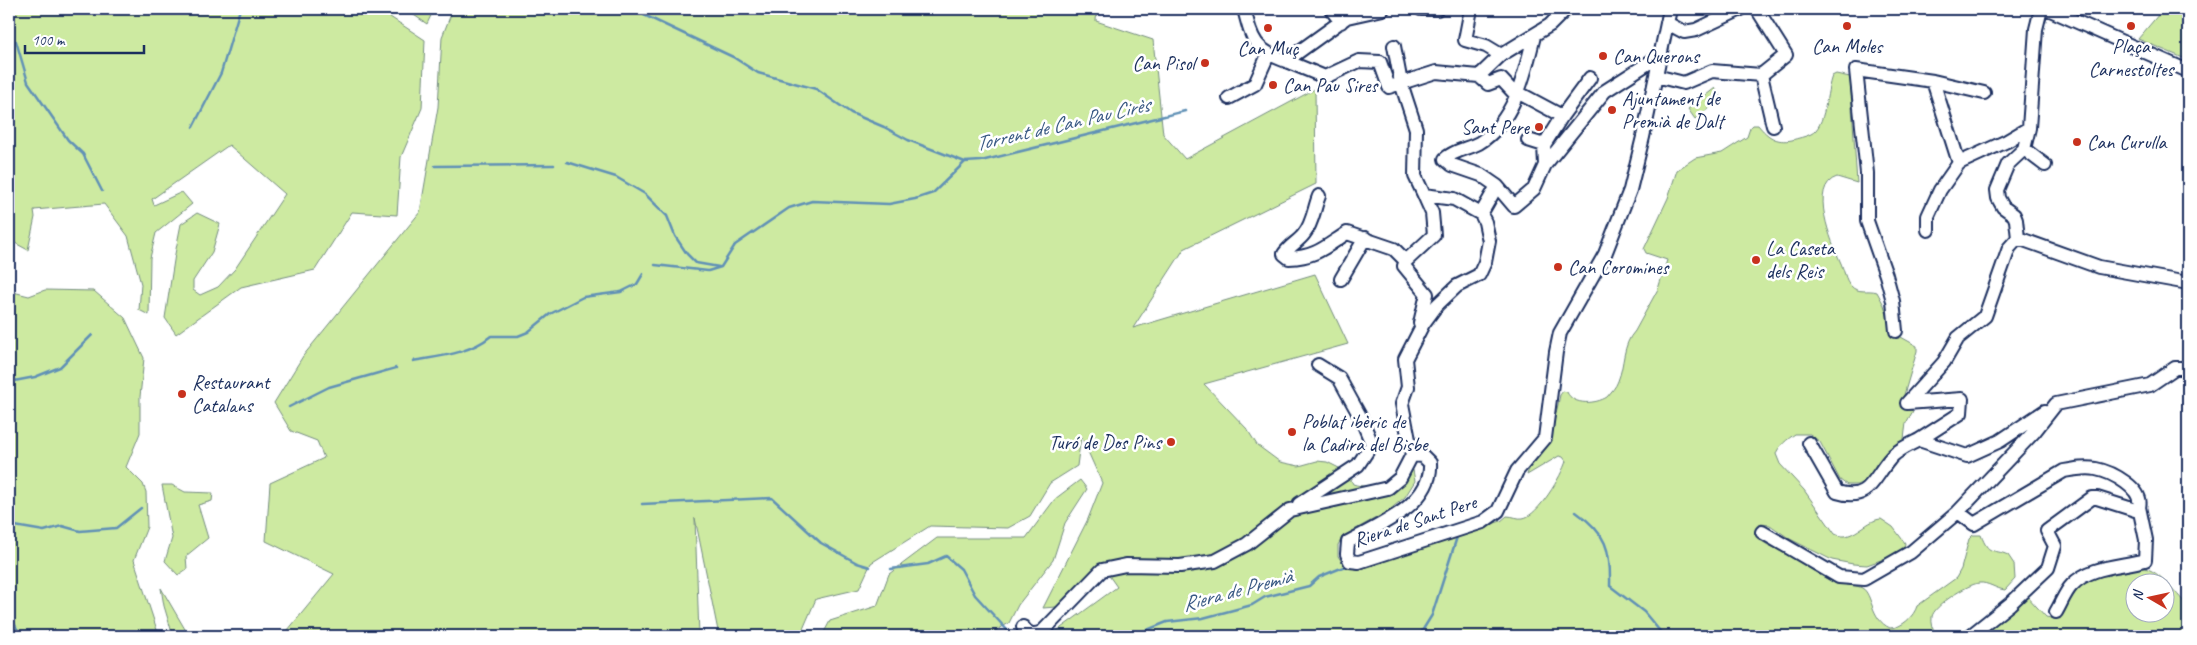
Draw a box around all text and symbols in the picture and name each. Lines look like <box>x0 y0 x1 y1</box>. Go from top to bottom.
marker: Can Moles <box>1841 20 1853 32</box>
marker: Plaça Carnestoltes <box>2125 20 2137 32</box>
scale bar <box>25 22 144 54</box>
marker: Can Muç <box>1262 22 1274 34</box>
text: 100 m <box>32 31 66 50</box>
place label: Can Moles <box>1812 34 1884 59</box>
place label: Plaça Carnestoltes <box>2089 34 2176 82</box>
place label: Can Muç <box>1238 36 1299 61</box>
place label: Can Querons <box>1613 44 1701 69</box>
marker: Can Querons <box>1597 50 1609 62</box>
place label: Can Pisol <box>1133 51 1199 76</box>
marker: Can Pisol <box>1199 57 1211 69</box>
place label: Can Pau Sires <box>1283 73 1379 98</box>
marker: Can Pau Sires <box>1267 79 1279 91</box>
place label: Ajuntament de Premià de Dalt <box>1622 86 1727 134</box>
water label: Torrent de Can Pau Cirès <box>972 90 1155 157</box>
marker: Ajuntament de Premià de Dalt <box>1606 104 1618 116</box>
place label: Sant Pere <box>1461 115 1530 140</box>
marker: Sant Pere <box>1533 121 1545 133</box>
place label: Can Curulla <box>2087 130 2167 155</box>
marker: Can Curulla <box>2071 136 2083 148</box>
place label: La Caseta dels Reis <box>1766 236 1836 284</box>
marker: La Caseta dels Reis <box>1750 254 1762 266</box>
place label: Can Coromines <box>1568 255 1670 280</box>
marker: Can Coromines <box>1552 261 1564 273</box>
place label: Restaurant Catalans <box>192 370 272 418</box>
marker: Restaurant Catalans <box>176 388 188 400</box>
place label: Poblat ibèric de la Cadira del Bisbe <box>1302 409 1429 457</box>
marker: Poblat ibèric de la Cadira del Bisbe <box>1286 426 1298 438</box>
place label: Turó de Dos Pins <box>1049 430 1163 455</box>
marker: Turó de Dos Pins <box>1165 436 1177 448</box>
street label: Riera de Sant Pere <box>1350 489 1481 553</box>
water label: Riera de Premià <box>1179 562 1297 617</box>
north arrow <box>2124 572 2174 622</box>
text: N <box>2129 588 2147 602</box>

